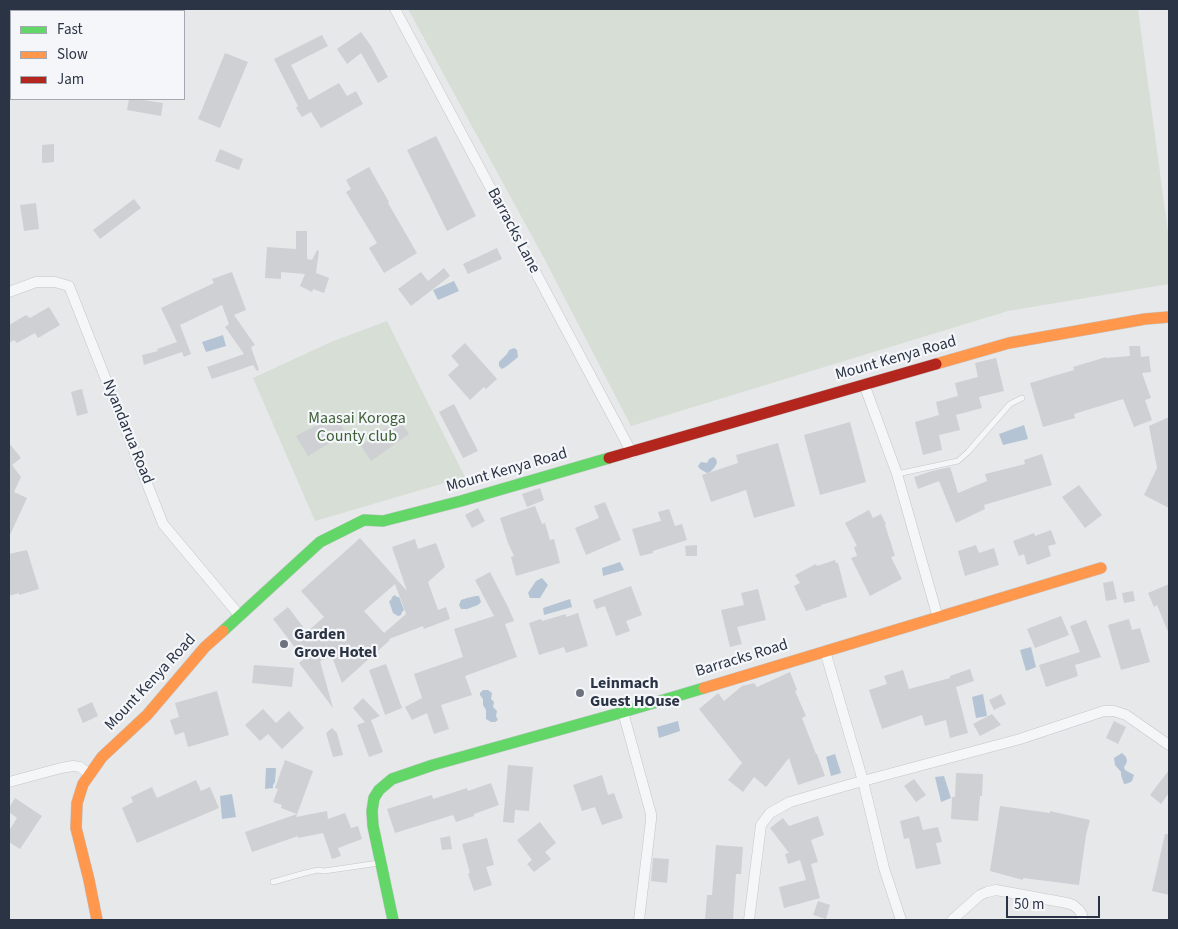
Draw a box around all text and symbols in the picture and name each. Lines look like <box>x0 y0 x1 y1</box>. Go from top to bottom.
legend <box>10 10 185 100</box>
text: Fast <box>57 19 83 40</box>
text: Slow <box>57 44 88 65</box>
text: Jam <box>57 69 84 90</box>
street label: Barracks Lane <box>482 185 544 277</box>
street label: Mount Kenya Road <box>833 333 959 385</box>
street label: Nyandarua Road <box>97 377 157 487</box>
park label: Maasai Koroga County club <box>308 409 406 447</box>
street label: Mount Kenya Road <box>444 445 570 497</box>
place label: Garden Grove Hotel <box>294 625 377 663</box>
street label: Mount Kenya Road <box>101 631 201 735</box>
street label: Barracks Road <box>693 636 791 682</box>
marker: Garden Grove Hotel <box>278 638 290 650</box>
place label: Leinmach Guest HOuse <box>590 674 680 712</box>
marker: Leinmach Guest HOuse <box>574 687 586 699</box>
scale bar <box>1008 886 1102 918</box>
text: 50 m <box>1014 894 1044 915</box>

